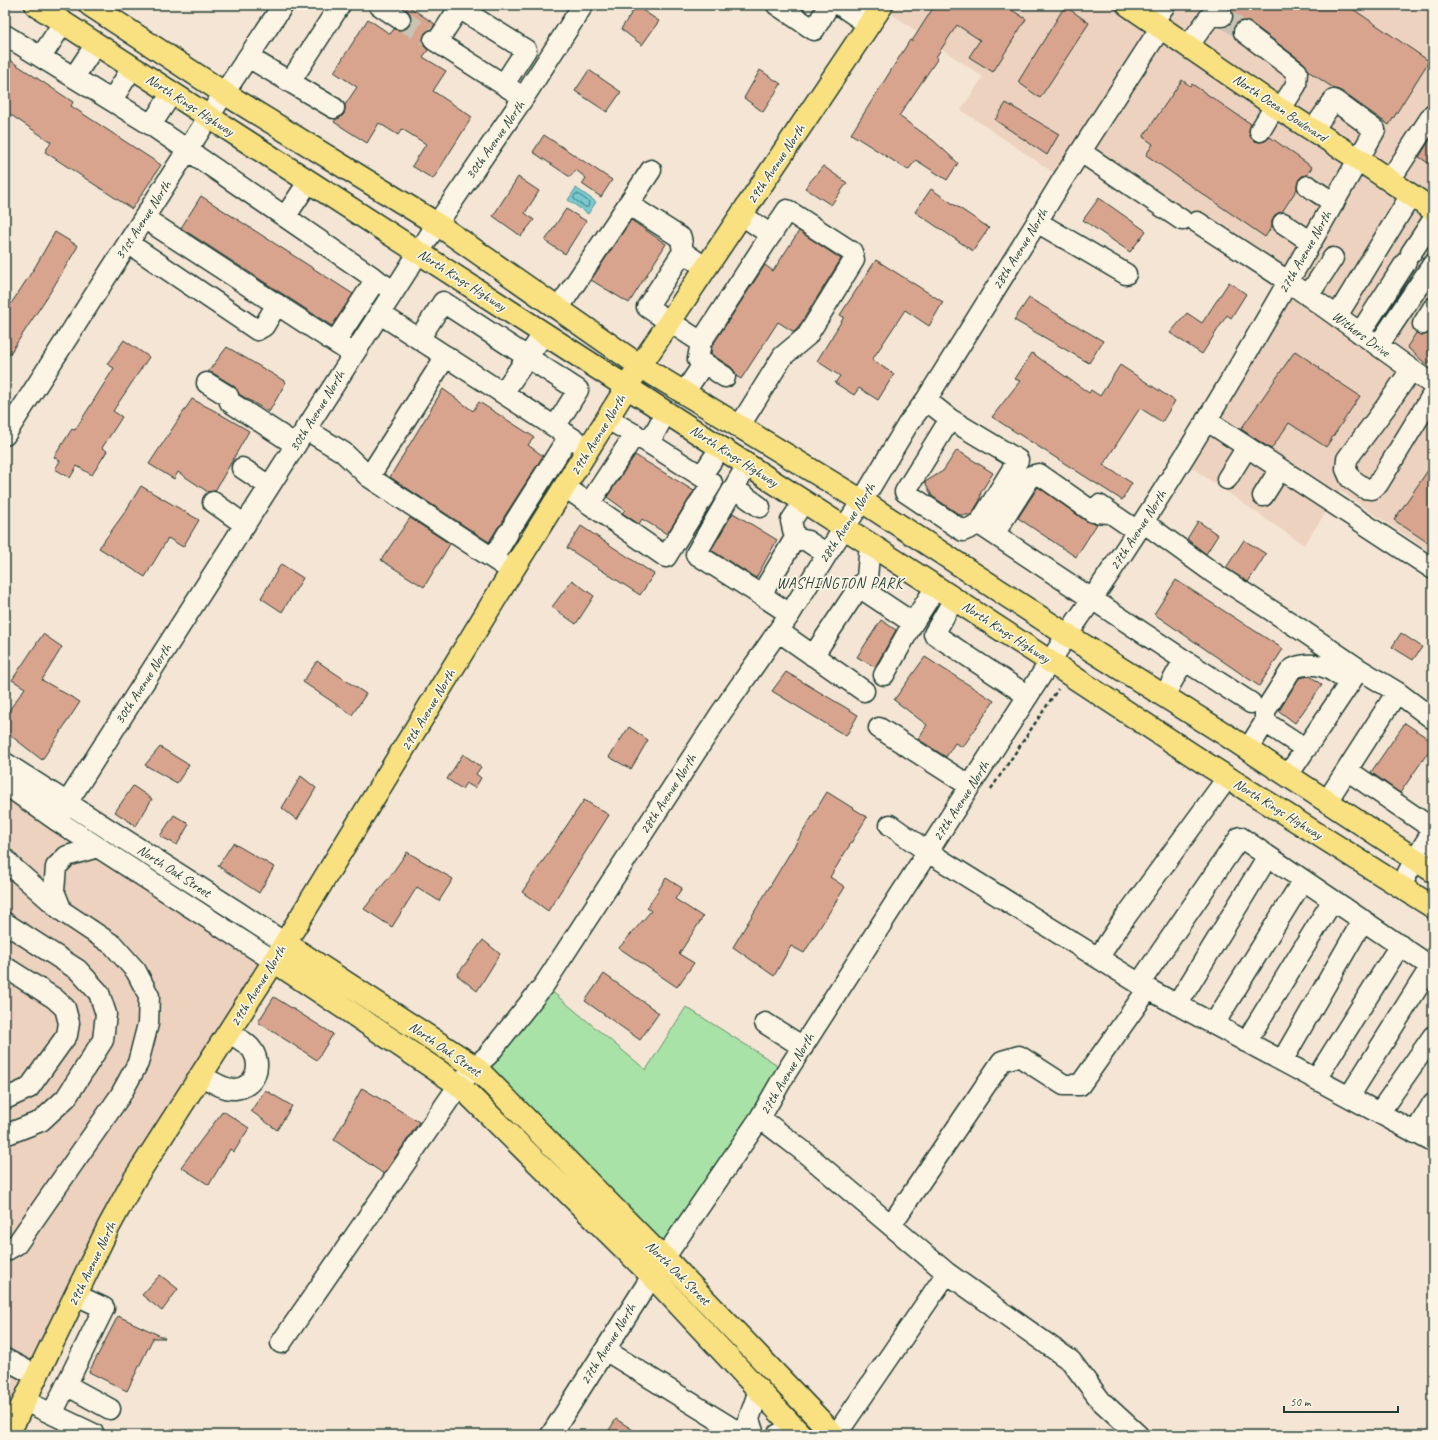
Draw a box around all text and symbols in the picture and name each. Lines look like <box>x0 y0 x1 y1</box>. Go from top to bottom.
street label: North Kings Highway <box>143 70 238 140</box>
street label: North Ocean Boulevard <box>1230 70 1332 147</box>
street label: 30th Avenue North <box>462 96 529 183</box>
street label: 29th Avenue North <box>743 120 810 207</box>
street label: 31st Avenue North <box>111 176 176 263</box>
street label: 28th Avenue North <box>988 204 1052 293</box>
street label: 27th Avenue North <box>1275 207 1336 296</box>
street label: North Kings Highway <box>415 245 510 315</box>
street label: Withers Drive <box>1329 307 1394 361</box>
street label: 30th Avenue North <box>285 366 349 455</box>
street label: 29th Avenue North <box>566 390 630 479</box>
street label: North Kings Highway <box>687 421 782 491</box>
street label: 28th Avenue North <box>815 478 880 566</box>
street label: 27th Avenue North <box>1106 485 1171 573</box>
district label: WASHINGTON PARK <box>776 574 906 593</box>
street label: North Kings Highway <box>959 597 1054 667</box>
street label: 30th Avenue North <box>111 639 176 727</box>
street label: 29th Avenue North <box>397 665 460 754</box>
street label: 28th Avenue North <box>636 749 701 837</box>
street label: 27th Avenue North <box>929 756 994 844</box>
street label: North Kings Highway <box>1230 775 1327 844</box>
street label: North Oak Street <box>134 841 215 902</box>
street label: 29th Avenue North <box>226 941 290 1030</box>
street label: North Oak Street <box>406 1018 485 1081</box>
street label: 27th Avenue North <box>756 1029 819 1118</box>
street label: 29th Avenue North <box>64 1218 120 1309</box>
street label: North Oak Street <box>642 1237 715 1310</box>
street label: 27th Avenue North <box>576 1299 640 1388</box>
scale bar <box>1284 1388 1398 1414</box>
text: 50 m <box>1290 1394 1312 1410</box>

